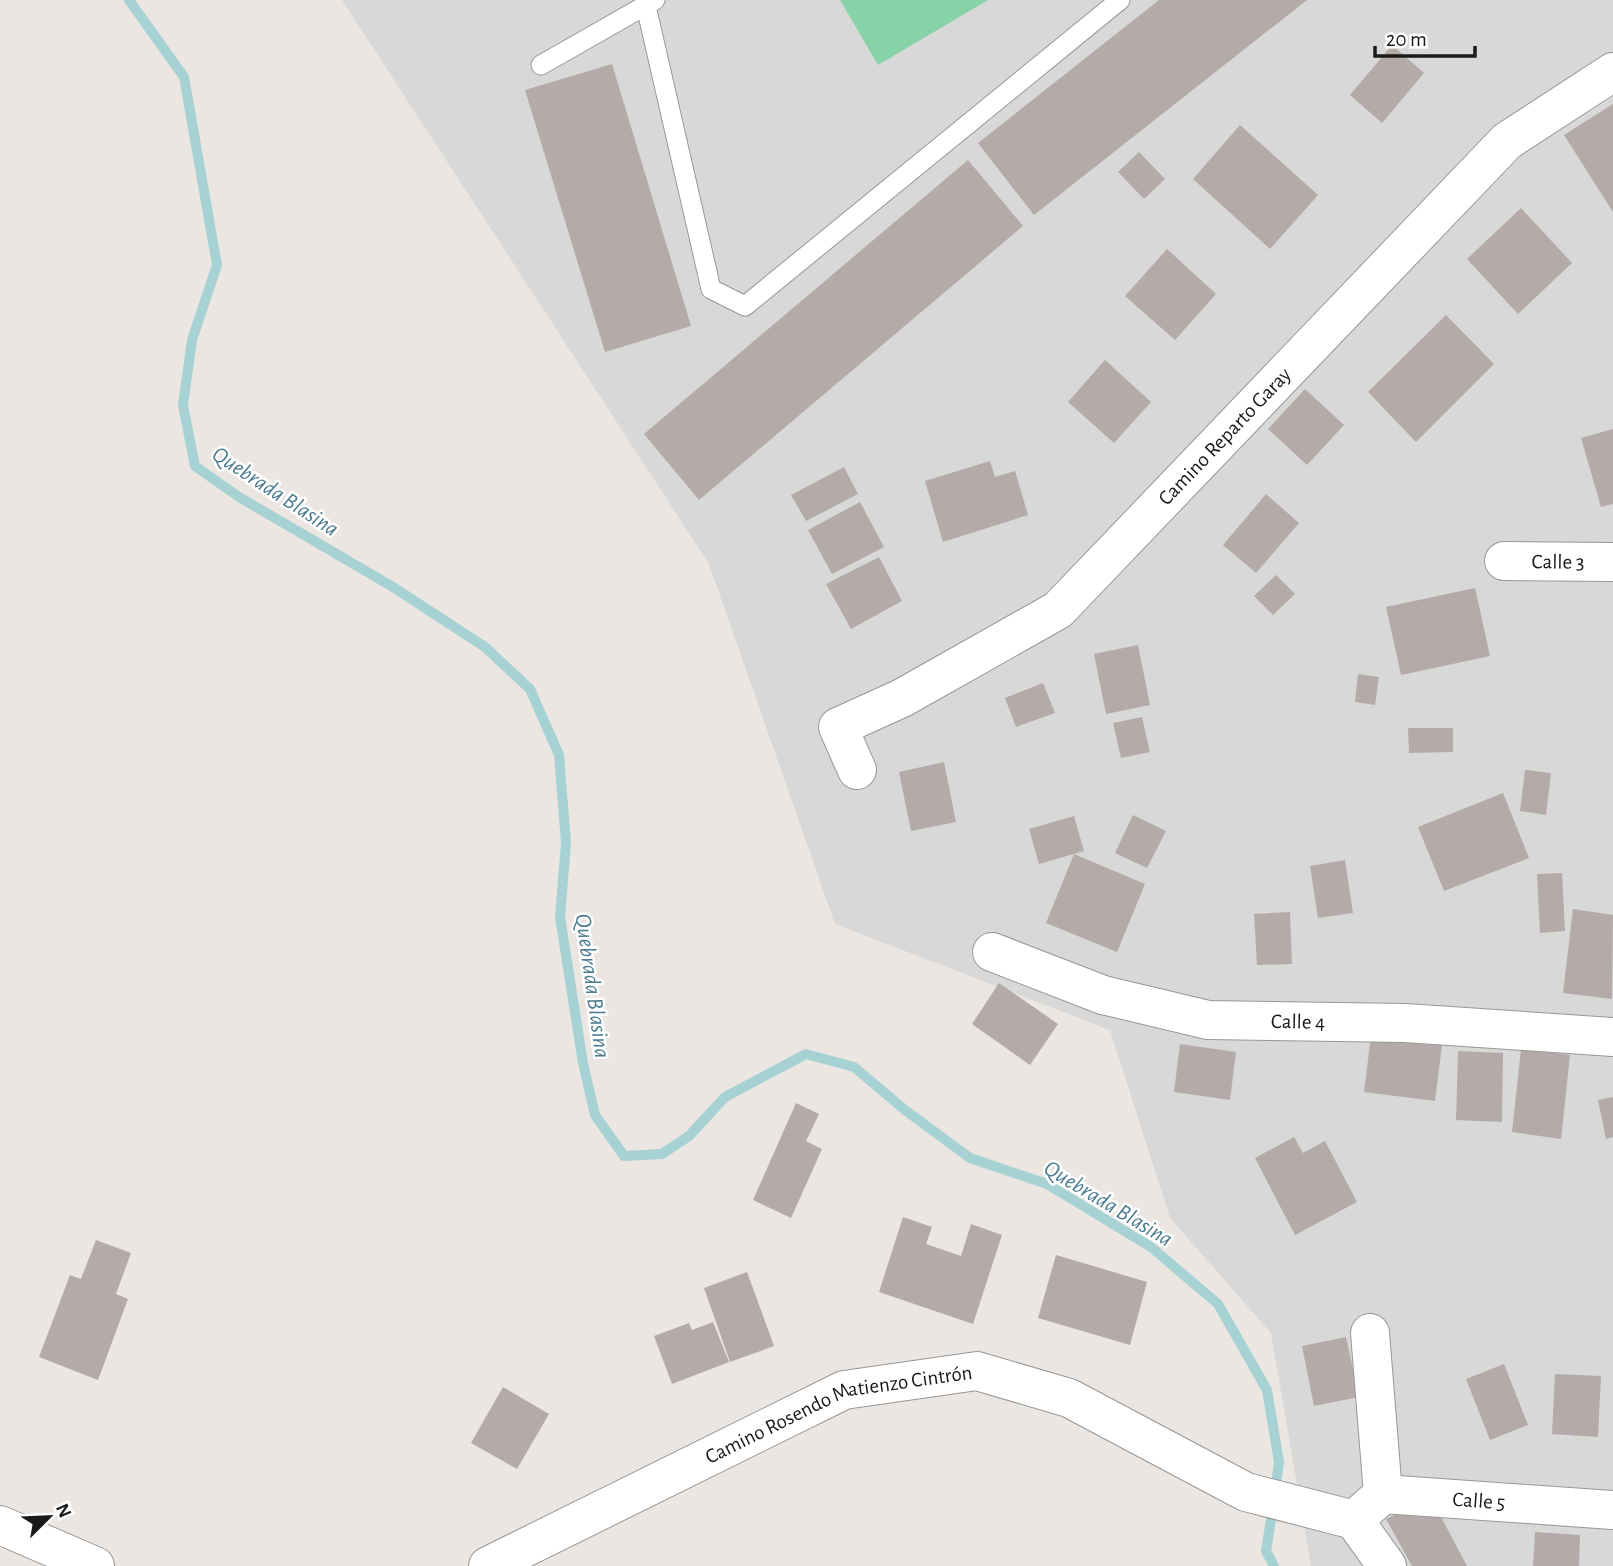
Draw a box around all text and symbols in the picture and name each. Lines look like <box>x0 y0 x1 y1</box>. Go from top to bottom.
scale bar <box>1375 14 1475 58</box>
text: 20 m <box>1386 29 1427 50</box>
street label: Camino Reparto Garay <box>1154 363 1295 509</box>
water label: Quebrada Blasina <box>208 443 342 541</box>
street label: Calle 3 <box>1531 551 1584 572</box>
water label: Quebrada Blasina <box>570 912 614 1060</box>
street label: Calle 4 <box>1271 1010 1325 1032</box>
water label: Quebrada Blasina <box>1040 1157 1176 1251</box>
street label: Camino Rosendo Matienzo Cintrón <box>702 1361 974 1467</box>
north arrow <box>14 1482 84 1552</box>
street label: Calle 5 <box>1452 1488 1506 1513</box>
text: N <box>52 1501 75 1521</box>

